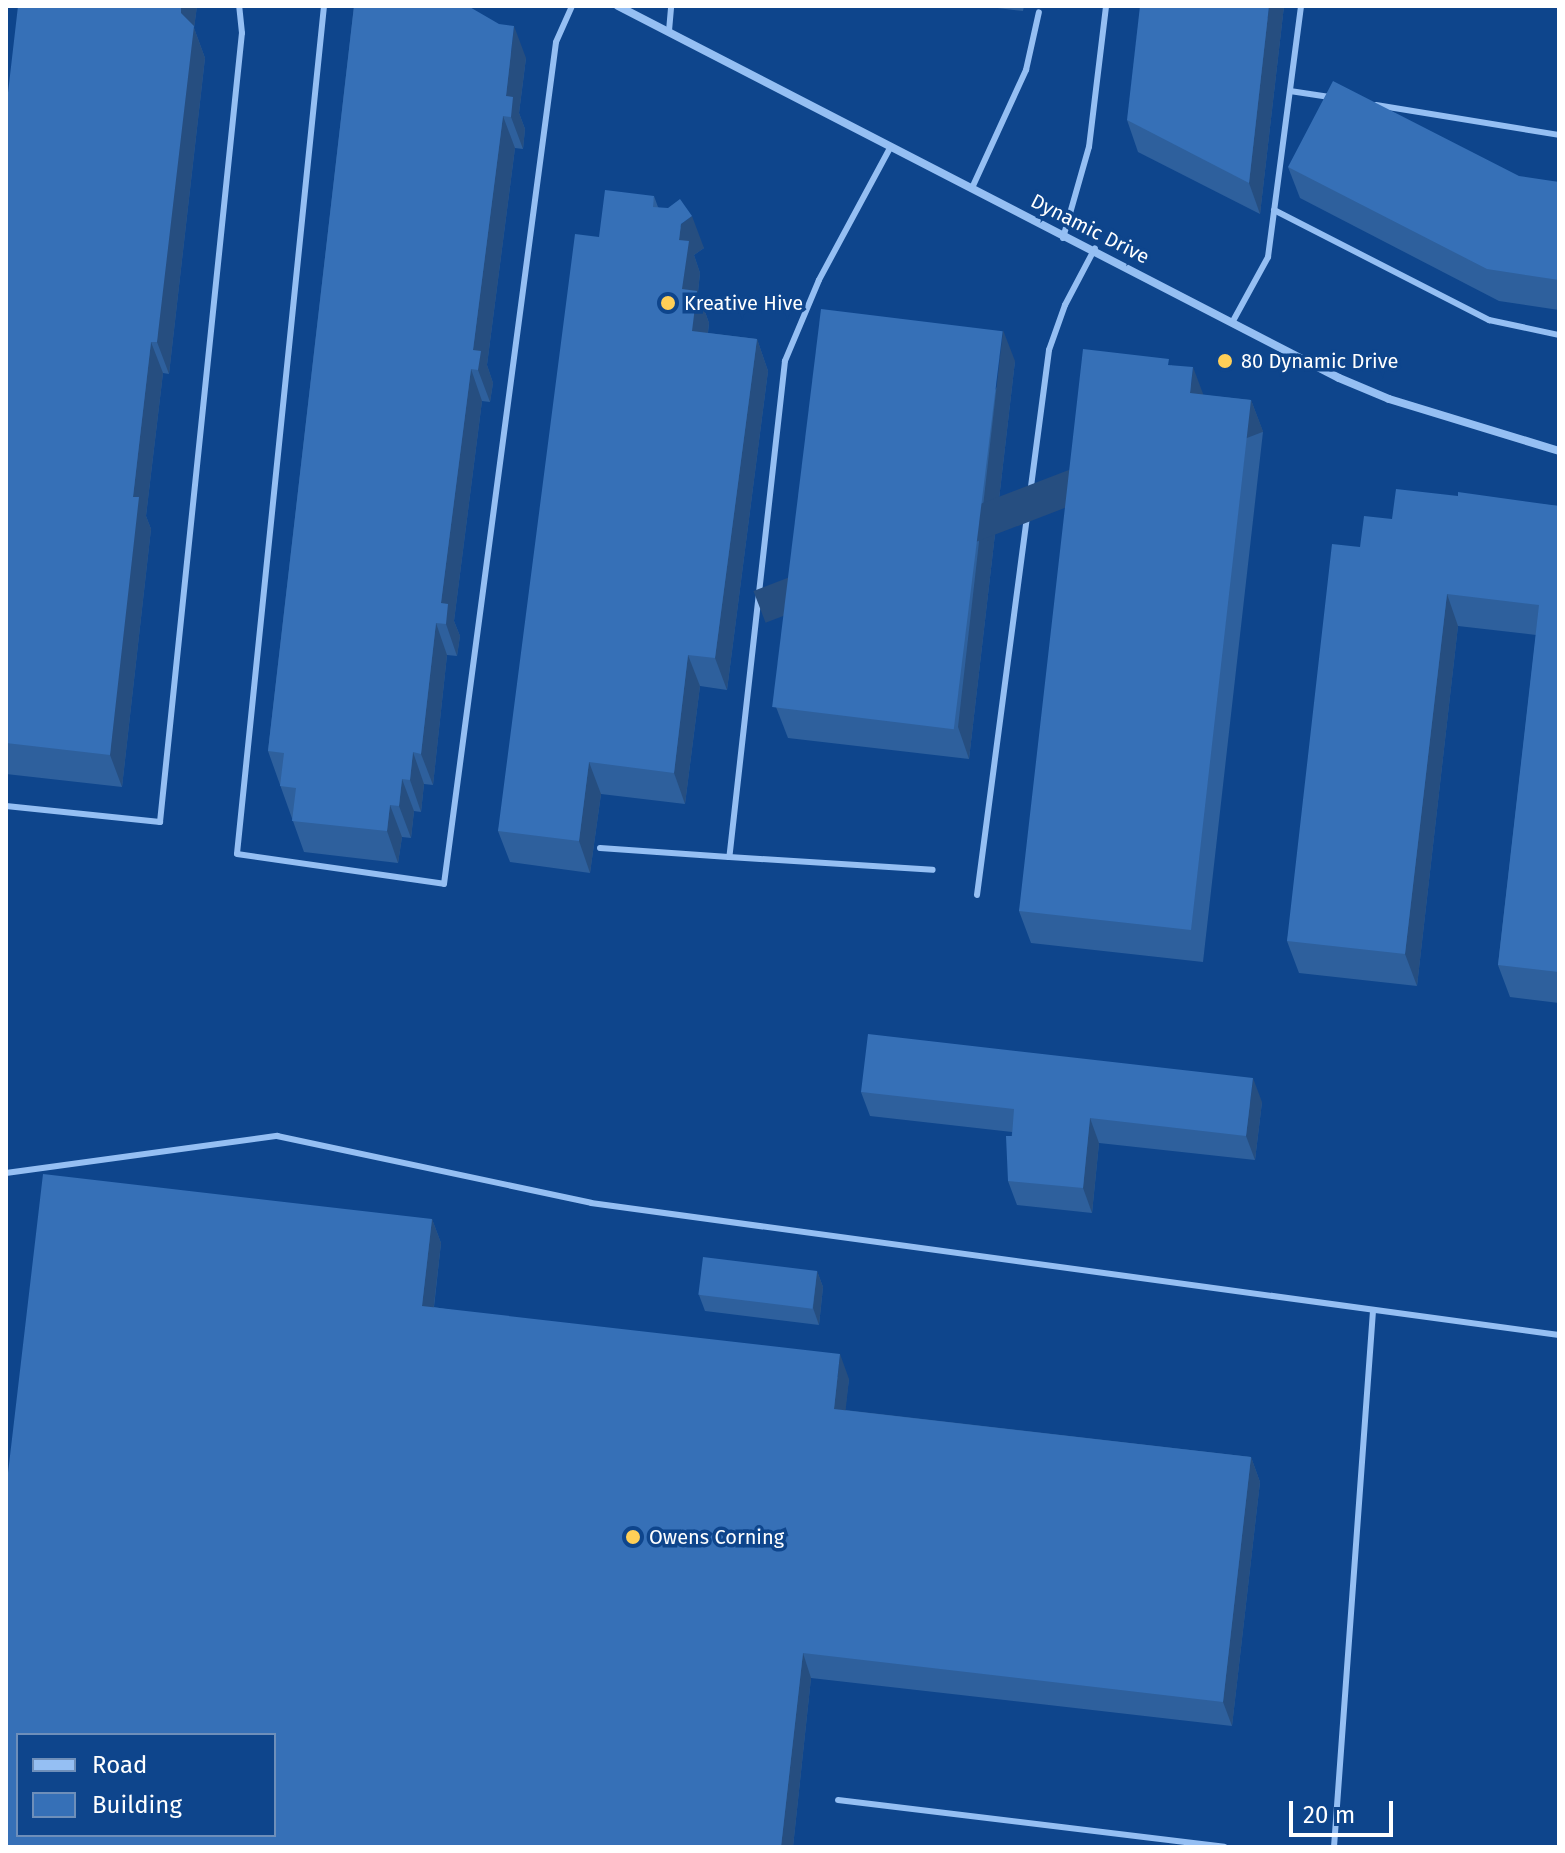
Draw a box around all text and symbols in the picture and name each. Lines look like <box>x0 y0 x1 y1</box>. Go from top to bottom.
street label: Dynamic Drive <box>1027 189 1153 269</box>
place label: Kreative Hive <box>684 291 803 315</box>
marker: Kreative Hive <box>659 294 677 312</box>
place label: 80 Dynamic Drive <box>1241 349 1398 373</box>
marker: 80 Dynamic Drive <box>1216 352 1234 370</box>
place label: Owens Corning <box>649 1525 784 1549</box>
marker: Owens Corning <box>624 1528 642 1546</box>
legend <box>16 1733 276 1837</box>
text: Road <box>92 1751 147 1779</box>
scale bar <box>1293 1785 1397 1835</box>
text: Building <box>92 1791 182 1819</box>
text: 20 m <box>1303 1801 1355 1829</box>

